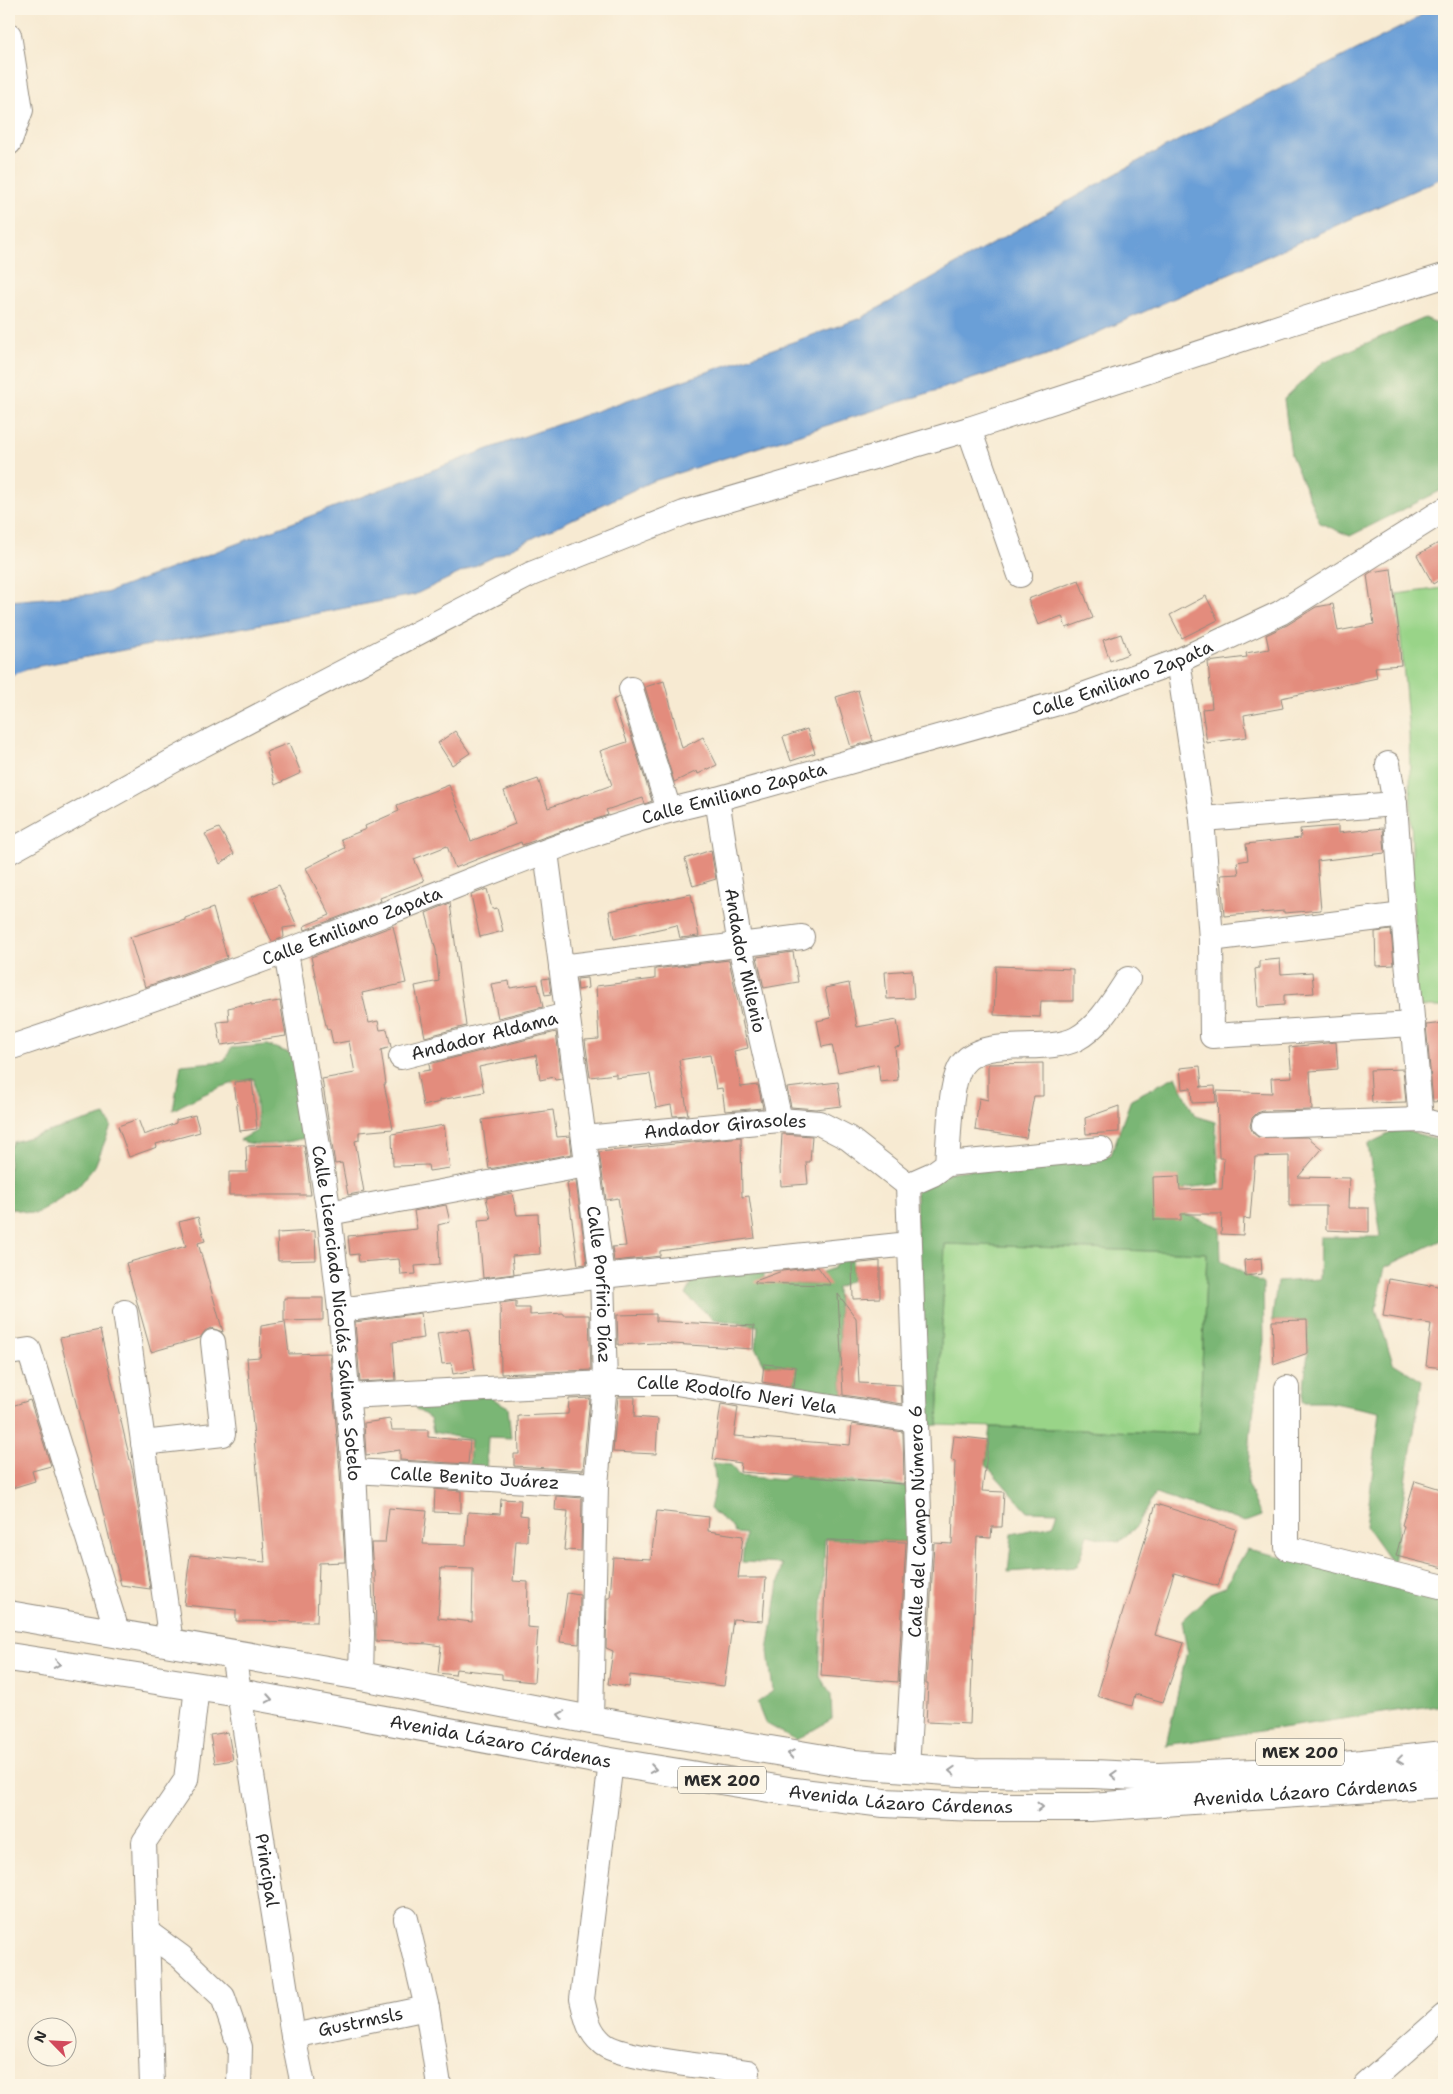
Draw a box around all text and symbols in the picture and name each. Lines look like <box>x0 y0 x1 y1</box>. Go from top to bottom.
street label: Calle Emiliano Zapata <box>1029 634 1217 722</box>
street label: Calle Emiliano Zapata <box>639 757 829 830</box>
street label: Calle Emiliano Zapata <box>259 881 445 971</box>
street label: Andador Milenio <box>719 886 772 1035</box>
street label: Andador Aldama <box>408 1006 560 1066</box>
street label: Andador Girasoles <box>643 1108 808 1144</box>
street label: Calle Licenciado Nicolás Salinas Sotelo <box>306 1144 366 1482</box>
street label: Calle Porfirio Díaz <box>581 1204 616 1364</box>
street label: Calle Rodolfo Neri Vela <box>637 1371 839 1420</box>
street label: Calle del Campo Número 6 <box>903 1405 932 1638</box>
street label: Calle Benito Juárez <box>389 1461 560 1495</box>
one-way arrow <box>53 1659 61 1669</box>
one-way arrow <box>265 1693 273 1703</box>
street label: Avenida Lázaro Cárdenas <box>388 1709 614 1774</box>
one-way arrow <box>557 1710 566 1720</box>
road number: MEX 200 <box>1256 1738 1344 1765</box>
one-way arrow <box>786 1749 795 1759</box>
one-way arrow <box>1395 1754 1403 1765</box>
one-way arrow <box>648 1763 657 1773</box>
road number: MEX 200 <box>678 1766 766 1794</box>
one-way arrow <box>948 1766 956 1777</box>
one-way arrow <box>1110 1769 1118 1780</box>
street label: Avenida Lázaro Cárdenas <box>1192 1773 1418 1812</box>
street label: Avenida Lázaro Cárdenas <box>787 1779 1013 1819</box>
one-way arrow <box>1036 1802 1044 1812</box>
street label: Principal <box>249 1832 285 1909</box>
street label: Gustrmsls <box>316 2001 405 2042</box>
north arrow <box>28 2016 78 2066</box>
text: N <box>30 2028 51 2045</box>

